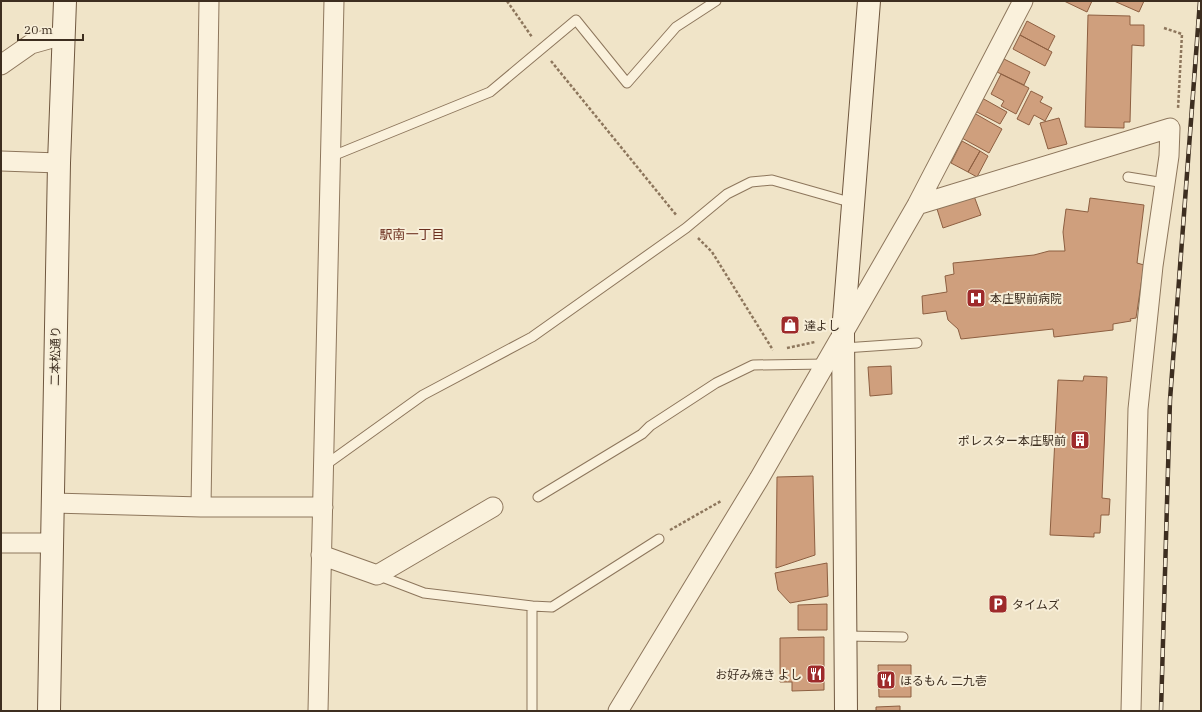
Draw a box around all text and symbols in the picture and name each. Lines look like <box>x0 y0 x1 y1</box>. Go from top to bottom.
scale bar <box>18 16 83 42</box>
text: 20 m <box>24 22 53 37</box>
district label: 駅南一丁目 <box>379 226 445 243</box>
hospital icon: 本庄駅前病院 <box>965 287 987 309</box>
place label: 本庄駅前病院 <box>990 291 1062 306</box>
shop icon: 達よし <box>779 314 801 336</box>
place label: 達よし <box>804 318 840 333</box>
street label: 二本松通り <box>47 326 63 386</box>
building icon: ポレスター本庄駅前 <box>1069 429 1091 451</box>
place label: ポレスター本庄駅前 <box>958 433 1066 448</box>
parking icon: タイムズ <box>987 593 1009 615</box>
place label: タイムズ <box>1012 597 1060 612</box>
restaurant icon: お好み焼き よし <box>805 663 827 685</box>
place label: お好み焼き よし <box>715 667 802 682</box>
restaurant icon: ほるもん 二九壱 <box>875 669 897 691</box>
place label: ほるもん 二九壱 <box>900 673 987 688</box>

